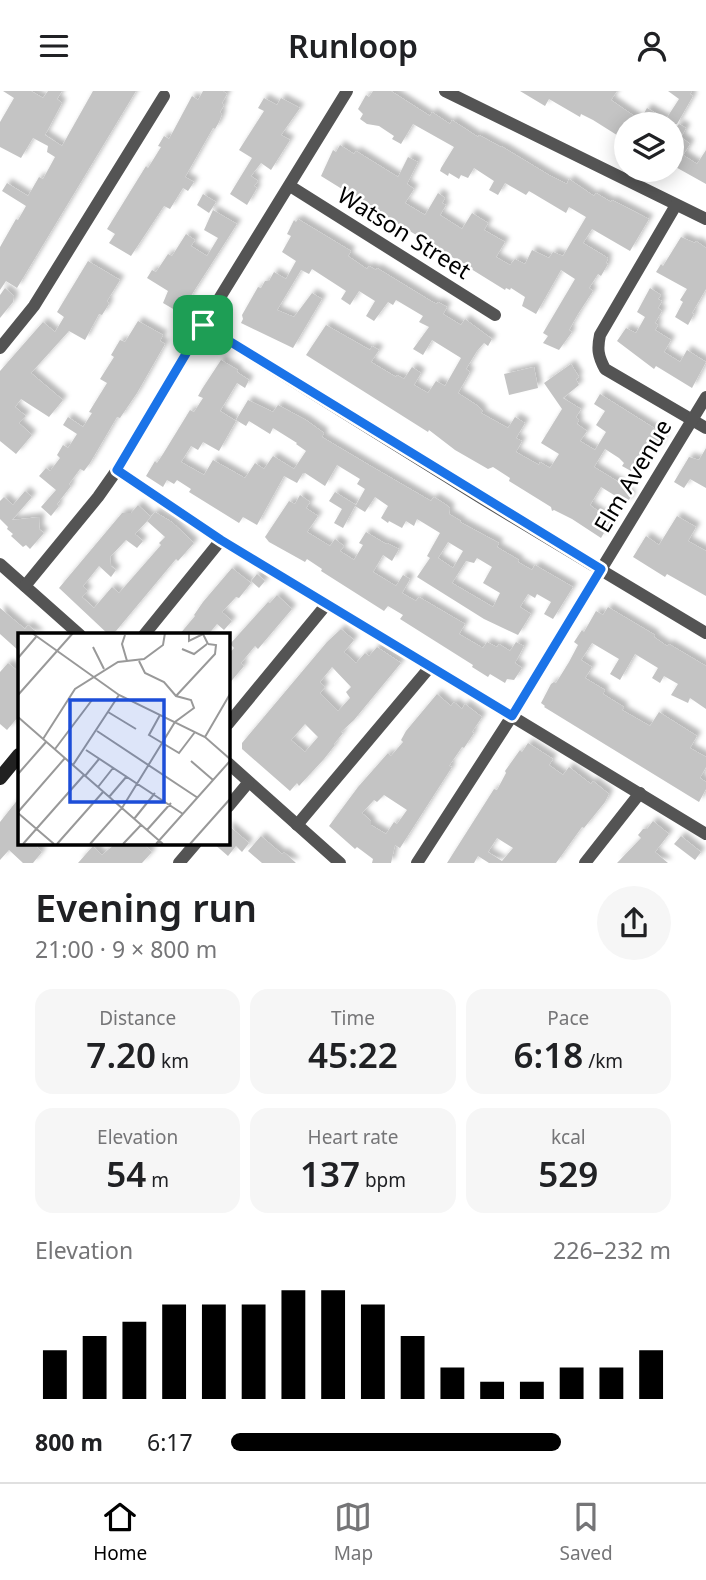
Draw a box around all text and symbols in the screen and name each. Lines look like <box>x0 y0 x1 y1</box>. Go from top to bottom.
text: Runloop <box>288 24 418 67</box>
icon: menu <box>35 27 73 65</box>
icon: person <box>633 27 671 65</box>
map controls <box>614 112 684 182</box>
button: layers <box>614 112 684 182</box>
street label: Watson Street <box>332 178 477 286</box>
pin <box>173 295 233 355</box>
icon: arrive <box>184 306 222 344</box>
street label: Elm Avenue <box>586 413 679 538</box>
inset map <box>18 633 229 845</box>
text: Evening run <box>35 881 257 933</box>
button: share <box>597 886 671 960</box>
text: 21:00 · 9 × 800 m <box>35 933 217 965</box>
text: Distance <box>99 1005 176 1031</box>
text: Time <box>331 1005 375 1031</box>
text: Pace <box>547 1005 589 1031</box>
text: 7.20 <box>86 1031 156 1078</box>
text: 45:22 <box>308 1031 398 1078</box>
text: 6:18 <box>513 1031 583 1078</box>
text: km <box>156 1048 189 1074</box>
text: /km <box>583 1048 623 1074</box>
text: Elevation <box>97 1124 178 1150</box>
text: Heart rate <box>308 1124 398 1150</box>
text: kcal <box>551 1124 586 1150</box>
text: 54 <box>106 1150 146 1197</box>
text: 137 <box>300 1150 360 1197</box>
text: 529 <box>538 1150 598 1197</box>
text: m <box>146 1167 169 1193</box>
text: bpm <box>360 1167 406 1193</box>
text: Elevation <box>35 1234 133 1266</box>
text: 226–232 m <box>553 1234 671 1266</box>
text: 800 m <box>35 1426 103 1458</box>
text: 6:17 <box>147 1426 193 1458</box>
tab: Home <box>93 1498 147 1566</box>
tab: Map <box>334 1498 373 1566</box>
tab: Saved <box>560 1498 613 1566</box>

